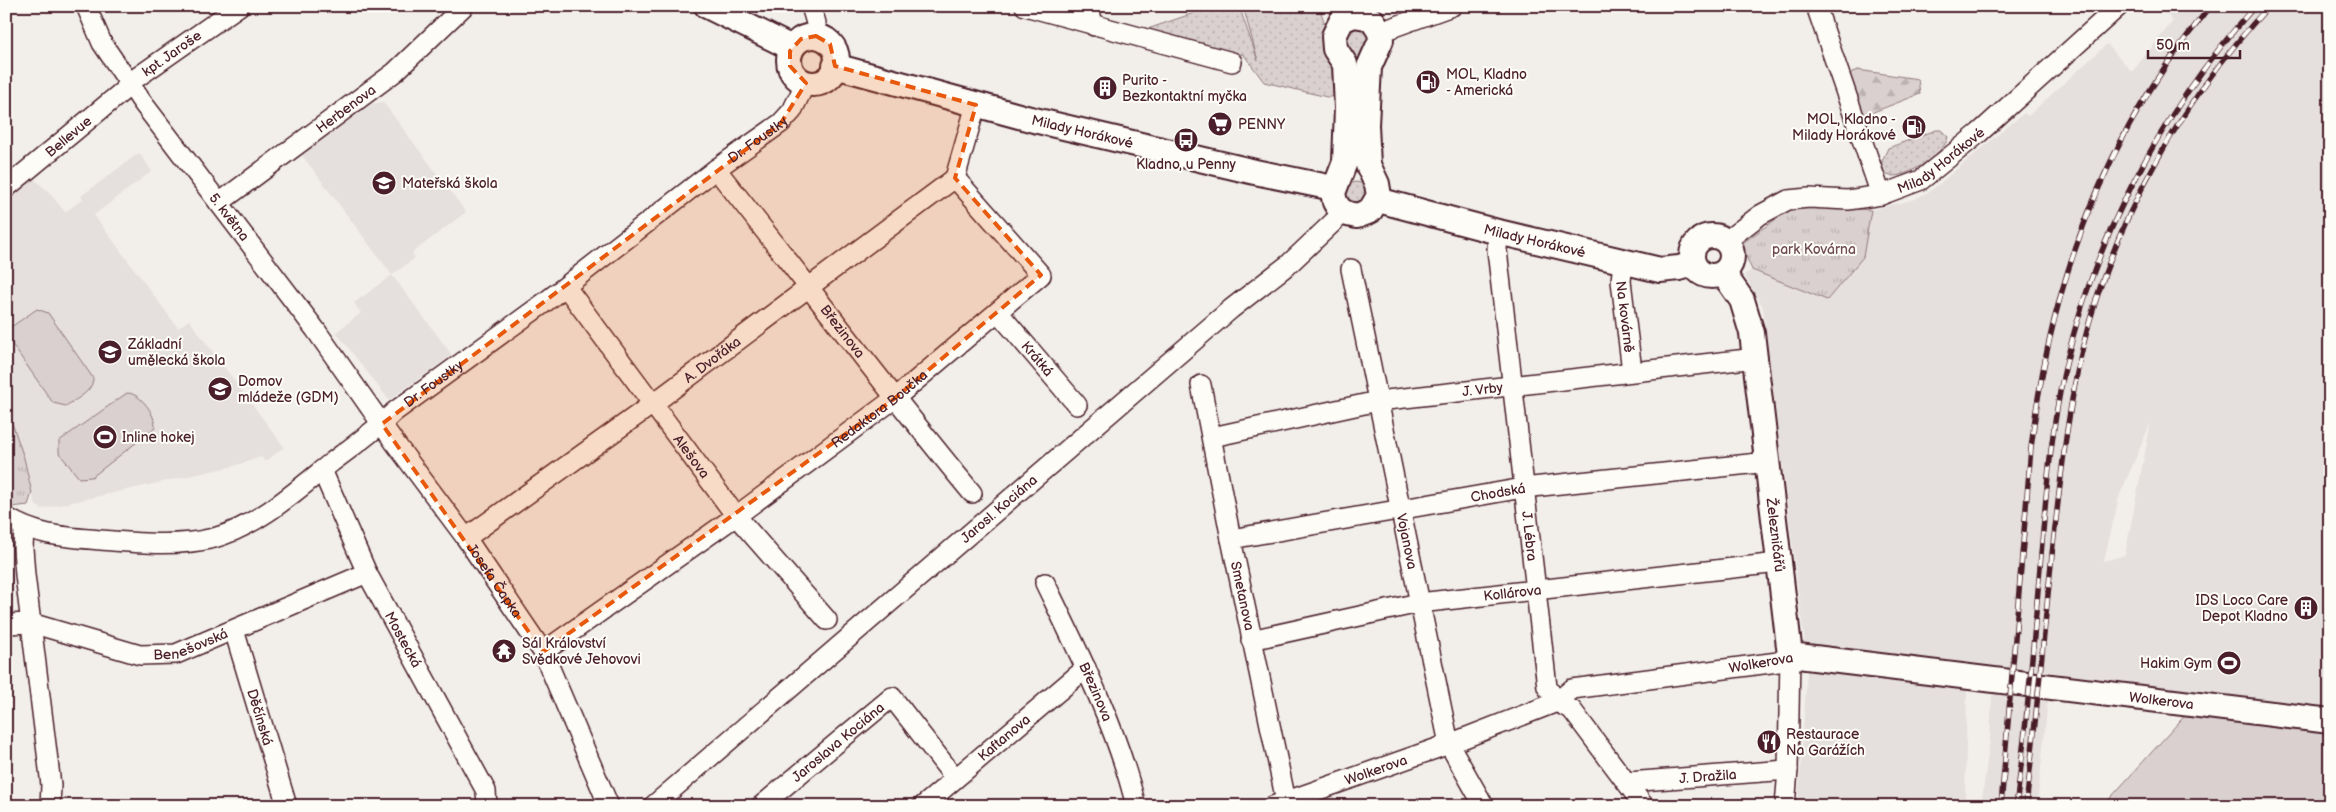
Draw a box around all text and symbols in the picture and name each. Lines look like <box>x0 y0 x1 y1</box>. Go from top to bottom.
street label: kpt. Jaroše <box>139 27 205 80</box>
scale bar <box>2148 28 2241 60</box>
text: 50 m <box>2156 36 2190 55</box>
place label: MOL, Kladno - Americká <box>1446 66 1527 99</box>
fuel station icon: MOL, Kladno - Americká <box>1415 69 1441 95</box>
place label: Purito - Bezkontaktní myčka <box>1122 72 1247 105</box>
building icon: Purito - Bezkontaktní myčka <box>1092 75 1118 101</box>
street label: Herbenova <box>313 81 379 136</box>
street label: Milady Horákové <box>1030 111 1136 152</box>
supermarket icon: PENNY <box>1207 111 1233 137</box>
place label: MOL, Kladno - Milady Horákové <box>1792 111 1897 144</box>
street label: Bellevue <box>42 112 95 160</box>
street label: Dr. Foustky <box>724 112 792 166</box>
fuel station icon: MOL, Kladno - Milady Horákové <box>1901 114 1927 140</box>
place label: PENNY <box>1238 116 1286 133</box>
street label: Milady Horákové <box>1895 123 1988 197</box>
bus stop icon: Kladno, u Penny <box>1173 127 1199 153</box>
place label: Kladno, u Penny <box>1136 156 1237 173</box>
school or university icon: Mateřská škola <box>371 170 397 196</box>
place label: Mateřská škola <box>402 175 498 192</box>
street label: 5. května <box>206 189 253 244</box>
street label: Milady Horákové <box>1482 220 1588 261</box>
park label: park Kovárna <box>1772 241 1856 258</box>
street label: Na kovárně <box>1613 280 1638 354</box>
street label: Březinova <box>817 301 869 361</box>
street label: A. Dvořáka <box>680 333 744 386</box>
place label: Základní umělecká škola <box>127 336 226 369</box>
street label: Krátká <box>1018 338 1057 380</box>
school or university icon: Základní umělecká škola <box>97 339 123 365</box>
street label: Dr. Foustky <box>400 356 467 411</box>
street label: Redaktora Boučka <box>828 366 931 451</box>
place label: Domov mládeže (GDM) <box>238 373 339 406</box>
school or university icon: Domov mládeže (GDM) <box>207 376 233 402</box>
street label: J. Vrby <box>1461 378 1504 400</box>
sports icon: Inline hokej <box>92 424 118 450</box>
place label: Inline hokej <box>122 429 195 446</box>
street label: Alešova <box>670 431 714 482</box>
street label: Jarosl. Kociána <box>957 471 1041 546</box>
street label: Chodská <box>1469 479 1527 505</box>
street label: Železničářů <box>1763 496 1789 573</box>
street label: J. Lébra <box>1518 510 1541 562</box>
street label: Vojanova <box>1393 512 1421 571</box>
street label: Josefa Čapka <box>463 540 526 621</box>
street label: Smetanova <box>1227 560 1258 632</box>
street label: Kollárova <box>1483 581 1542 604</box>
place label: IDS Loco Care Depot Kladno <box>2196 592 2288 625</box>
building icon: IDS Loco Care Depot Kladno <box>2293 595 2319 621</box>
street label: Mostecká <box>381 608 425 670</box>
street label: Benešovská <box>153 625 230 663</box>
place label: Sál Království Svědkové Jehovovi <box>522 635 641 668</box>
temple icon: Sál Království Svědkové Jehovovi <box>491 638 517 664</box>
street label: Wolkerova <box>1727 649 1795 677</box>
sports icon: Hakim Gym <box>2216 650 2242 676</box>
place label: Hakim Gym <box>2140 655 2212 672</box>
street label: Březinova <box>1076 659 1116 724</box>
street label: Děčínská <box>244 687 277 747</box>
street label: Wolkerova <box>2128 688 2195 713</box>
street label: Jaroslava Kociána <box>788 699 888 785</box>
street label: Kaftanova <box>974 711 1034 764</box>
place label: Restaurace Na Garážích <box>1786 726 1865 759</box>
restaurant icon: Restaurace Na Garážích <box>1756 729 1782 755</box>
street label: Wolkerova <box>1342 751 1409 789</box>
street label: J. Dražila <box>1678 765 1737 787</box>

